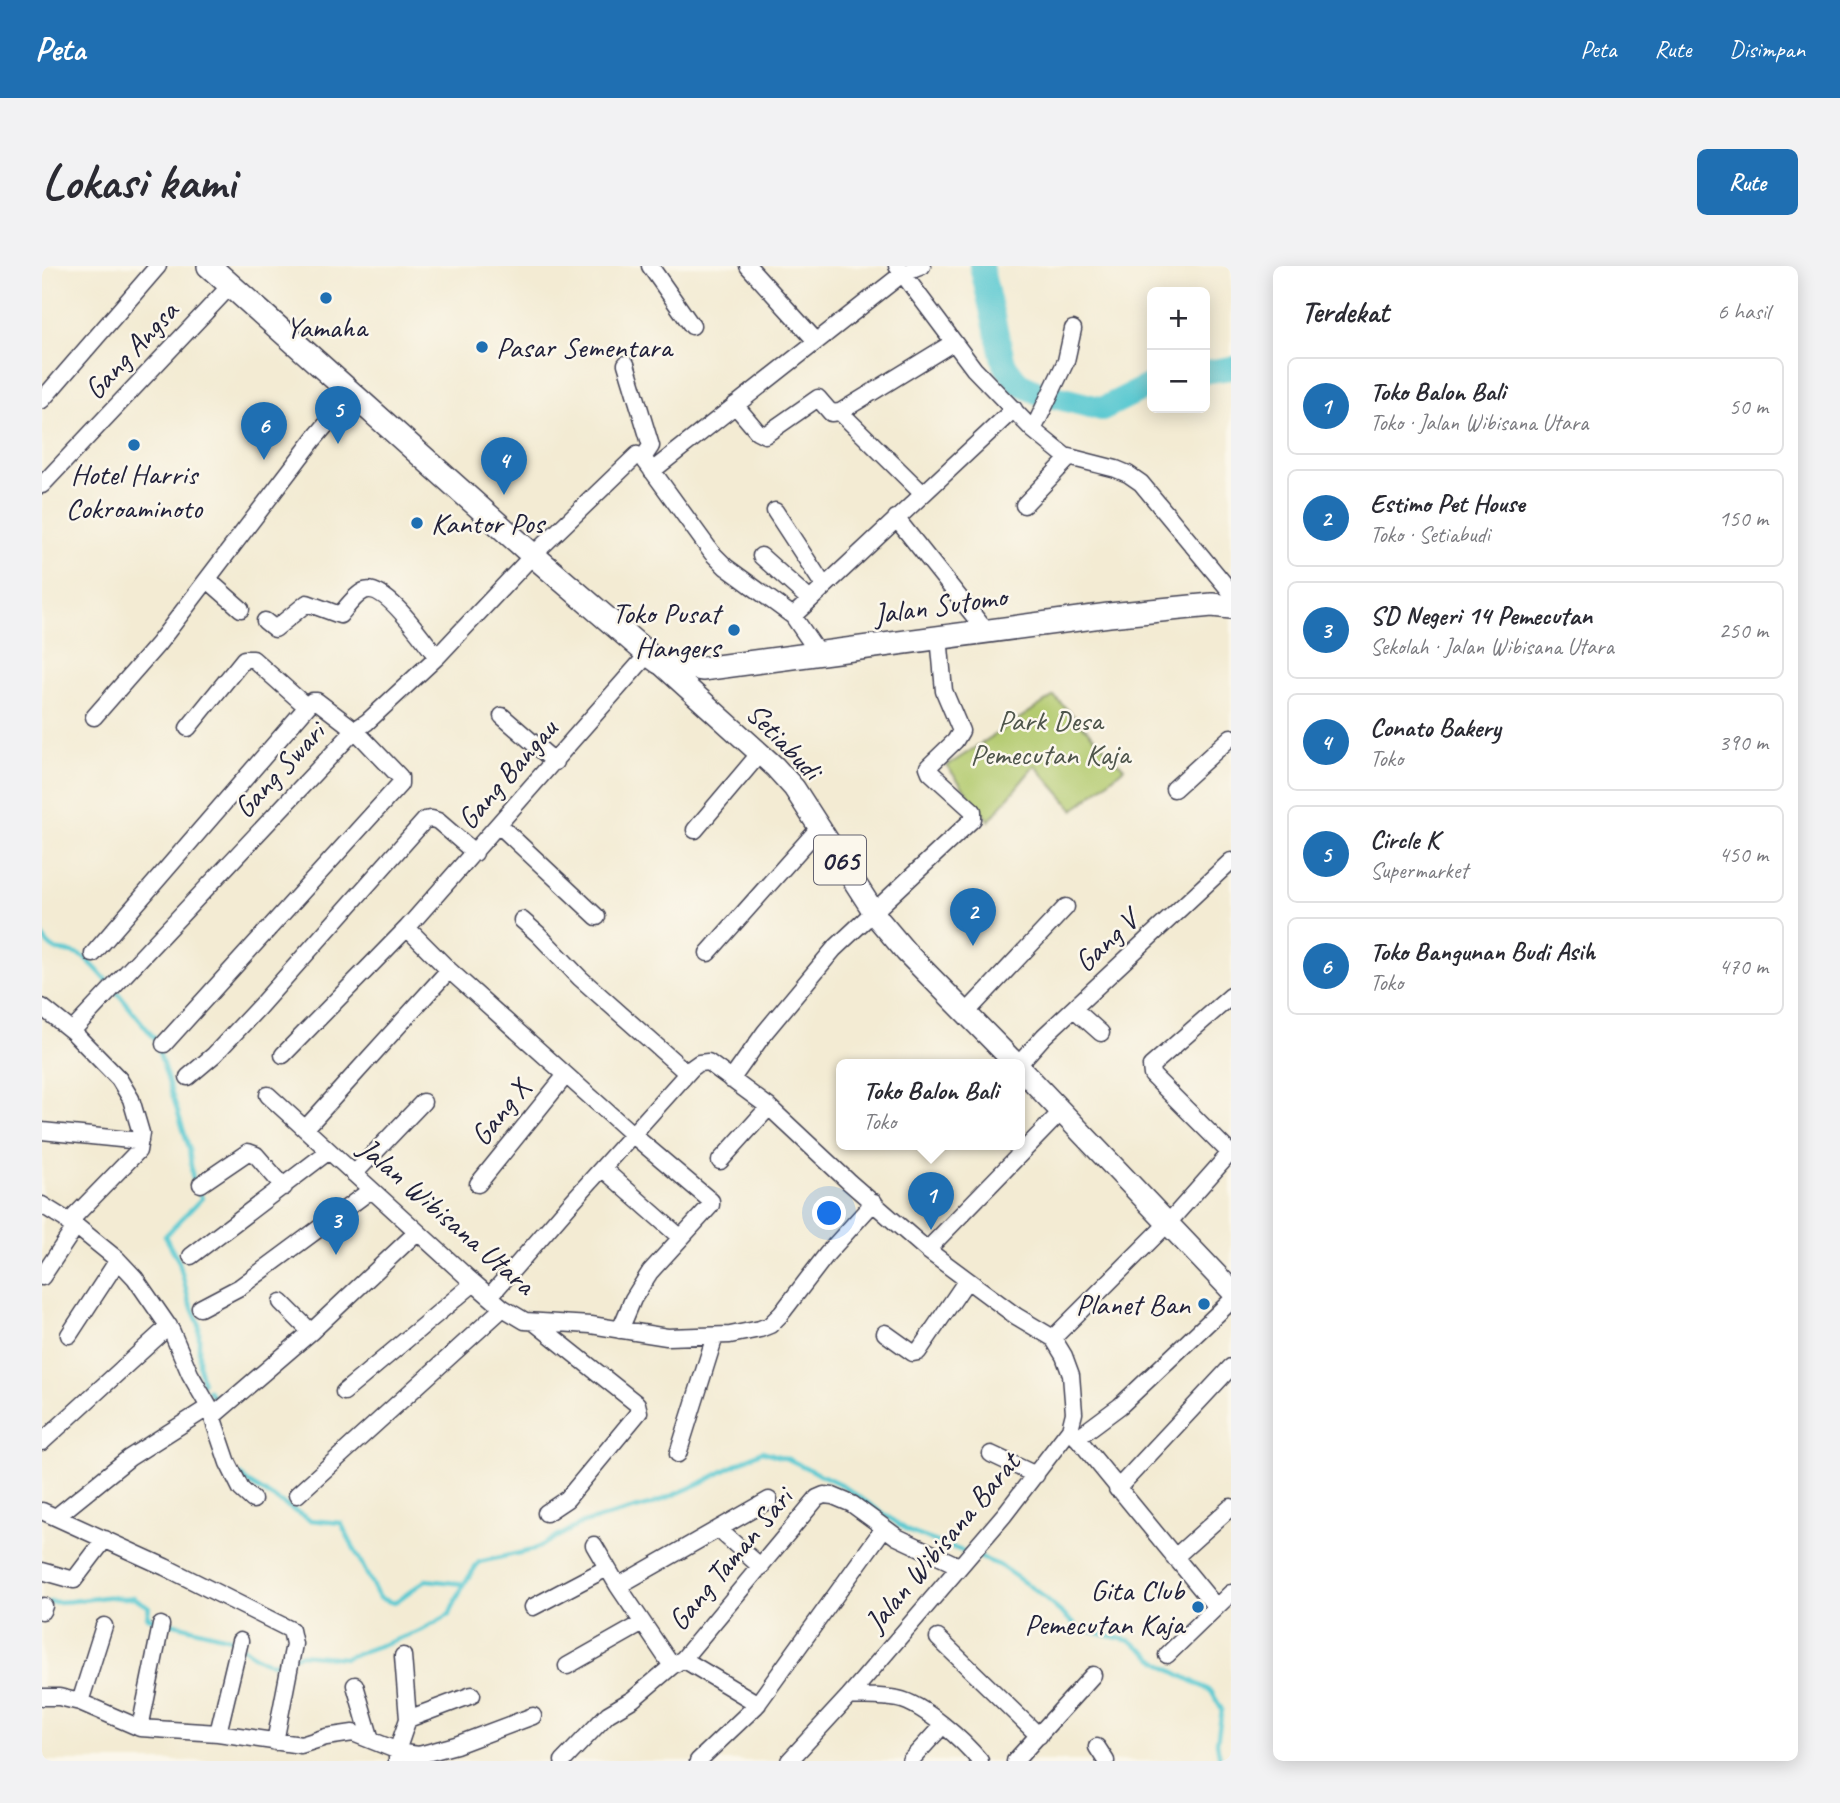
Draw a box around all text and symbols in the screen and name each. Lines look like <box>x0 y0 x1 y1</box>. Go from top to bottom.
text: Peta <box>35 28 85 70</box>
text: Peta <box>1580 34 1616 64</box>
text: Rute <box>1654 34 1691 64</box>
text: Disimpan <box>1729 34 1805 64</box>
button: Rute <box>1697 149 1798 215</box>
text: Lokasi kami <box>42 151 235 213</box>
map controls <box>1147 287 1210 413</box>
button: + <box>1147 287 1210 350</box>
marker: Yamaha <box>318 290 334 306</box>
street label: Gang Angsa <box>76 291 188 407</box>
text: Terdekat <box>1301 293 1389 331</box>
text: 6 hasil <box>1717 297 1770 326</box>
place label: Yamaha <box>286 308 369 346</box>
place label: Pasar Sementara <box>496 328 674 366</box>
marker: Pasar Sementara <box>474 339 490 355</box>
button: − <box>1147 350 1210 413</box>
text: Toko Balon Bali <box>1370 375 1505 408</box>
pin: 5 <box>315 386 361 444</box>
text: 1 <box>1321 392 1331 421</box>
text: 50 m <box>1729 392 1768 421</box>
pin: 6 <box>241 402 287 460</box>
text: Toko · Jalan Wibisana Utara <box>1370 408 1588 437</box>
marker: Hotel Harris Cokroaminoto <box>126 437 142 453</box>
pin: 4 <box>481 437 527 495</box>
place label: Hotel Harris Cokroaminoto <box>66 455 204 527</box>
text: Estimo Pet House <box>1370 487 1525 520</box>
place label: Kantor Pos <box>431 504 547 542</box>
text: 2 <box>1321 504 1331 533</box>
text: 150 m <box>1719 504 1768 533</box>
marker: Kantor Pos <box>409 515 425 531</box>
text: Toko · Setiabudi <box>1370 520 1490 549</box>
street label: Jalan Sutomo <box>869 576 1012 633</box>
place label: Toko Pusat Hangers <box>612 594 724 666</box>
text: SD Negeri 14 Pemecutan <box>1370 599 1592 632</box>
text: 3 <box>1321 616 1331 645</box>
text: 250 m <box>1719 616 1768 645</box>
marker: Toko Pusat Hangers <box>726 622 742 638</box>
text: Sekolah · Jalan Wibisana Utara <box>1370 632 1614 661</box>
street label: Setiabudi <box>738 694 832 790</box>
park label: Park Desa Pemecutan Kaja <box>970 701 1132 773</box>
street label: Gang Bangau <box>449 710 567 837</box>
text: Conato Bakery <box>1370 711 1501 744</box>
street label: Gang Swari <box>225 712 335 826</box>
text: 4 <box>1321 728 1331 757</box>
text: 390 m <box>1719 728 1768 757</box>
text: Toko <box>1370 744 1403 773</box>
text: Circle K <box>1370 823 1439 856</box>
road number: 065 <box>814 836 866 884</box>
text: 5 <box>1321 840 1331 869</box>
text: 450 m <box>1719 840 1768 869</box>
text: Supermarket <box>1370 856 1468 885</box>
pin: 2 <box>950 888 996 946</box>
street label: Gang V <box>1066 898 1151 980</box>
text: Toko Bangunan Budi Asih <box>1370 935 1595 968</box>
text: 6 <box>1321 952 1331 981</box>
text: 470 m <box>1719 952 1768 981</box>
text: Toko <box>1370 968 1403 997</box>
popup <box>836 1059 1025 1150</box>
street label: Gang X <box>462 1069 540 1153</box>
text: Toko Balon Bali <box>863 1074 998 1107</box>
text: Toko <box>863 1107 896 1136</box>
street label: Jalan Wibisana Utara <box>349 1128 544 1304</box>
pin: 1 <box>908 1172 954 1230</box>
your location <box>812 1196 846 1230</box>
pin: 3 <box>313 1197 359 1255</box>
place label: Planet Ban <box>1076 1285 1191 1323</box>
marker: Planet Ban <box>1196 1296 1212 1312</box>
street label: Jalan Wibisana Barat <box>855 1442 1030 1641</box>
street label: Gang Taman Sari <box>659 1477 803 1638</box>
place label: Gita Club Pemecutan Kaja <box>1024 1571 1187 1643</box>
marker: Gita Club Pemecutan Kaja <box>1190 1599 1206 1615</box>

